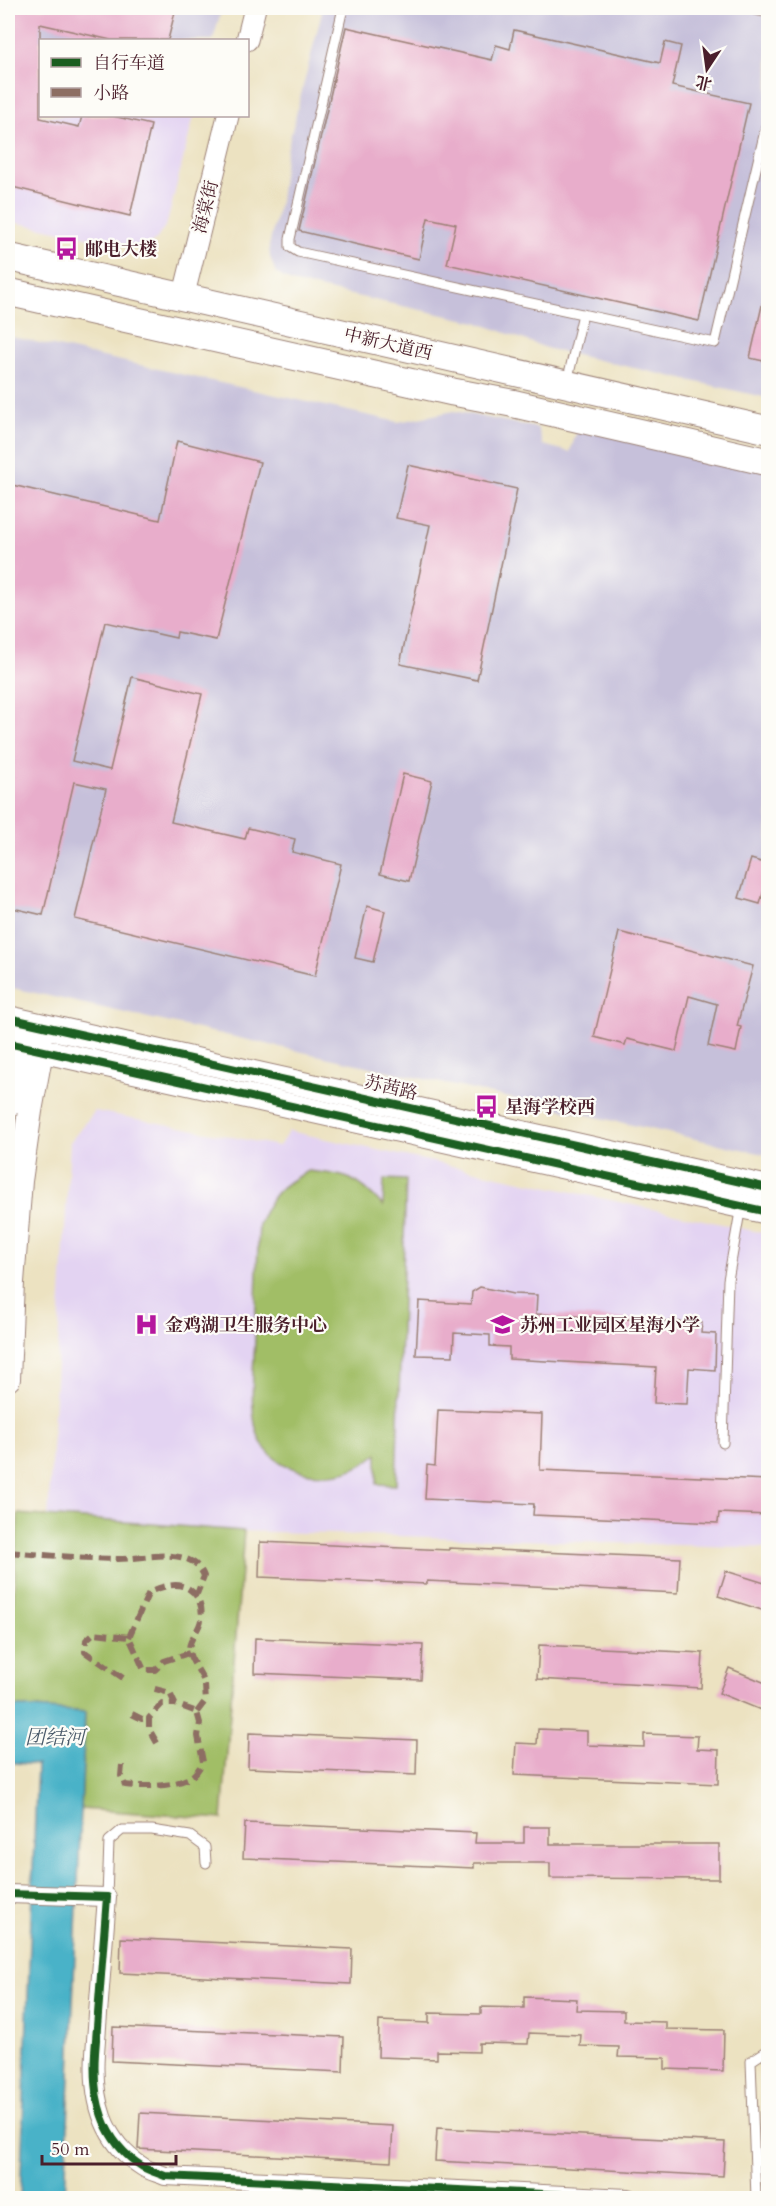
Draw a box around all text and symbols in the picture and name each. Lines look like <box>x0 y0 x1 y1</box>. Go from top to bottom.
legend <box>39 39 249 117</box>
north arrow <box>677 39 737 99</box>
text: 自行车道 <box>93 51 165 76</box>
text: 北 <box>694 70 714 95</box>
text: 小路 <box>93 81 129 106</box>
street label: 海棠街 <box>187 178 225 236</box>
bus stop icon: 邮电大楼 <box>54 236 80 262</box>
place label: 邮电大楼 <box>85 237 157 262</box>
street label: 中新大道西 <box>341 322 435 366</box>
street label: 苏茜路 <box>362 1070 420 1106</box>
bus stop icon: 星海学校西 <box>474 1094 500 1120</box>
place label: 星海学校西 <box>505 1095 595 1120</box>
hospital icon: 金鸡湖卫生服务中心 <box>134 1312 160 1338</box>
school or university icon: 苏州工业园区星海小学 <box>489 1312 515 1338</box>
place label: 金鸡湖卫生服务中心 <box>165 1313 327 1338</box>
place label: 苏州工业园区星海小学 <box>520 1313 700 1338</box>
water label: 团结河 <box>25 1724 88 1751</box>
scale bar <box>42 2128 176 2166</box>
text: 50 m <box>51 2137 90 2162</box>

